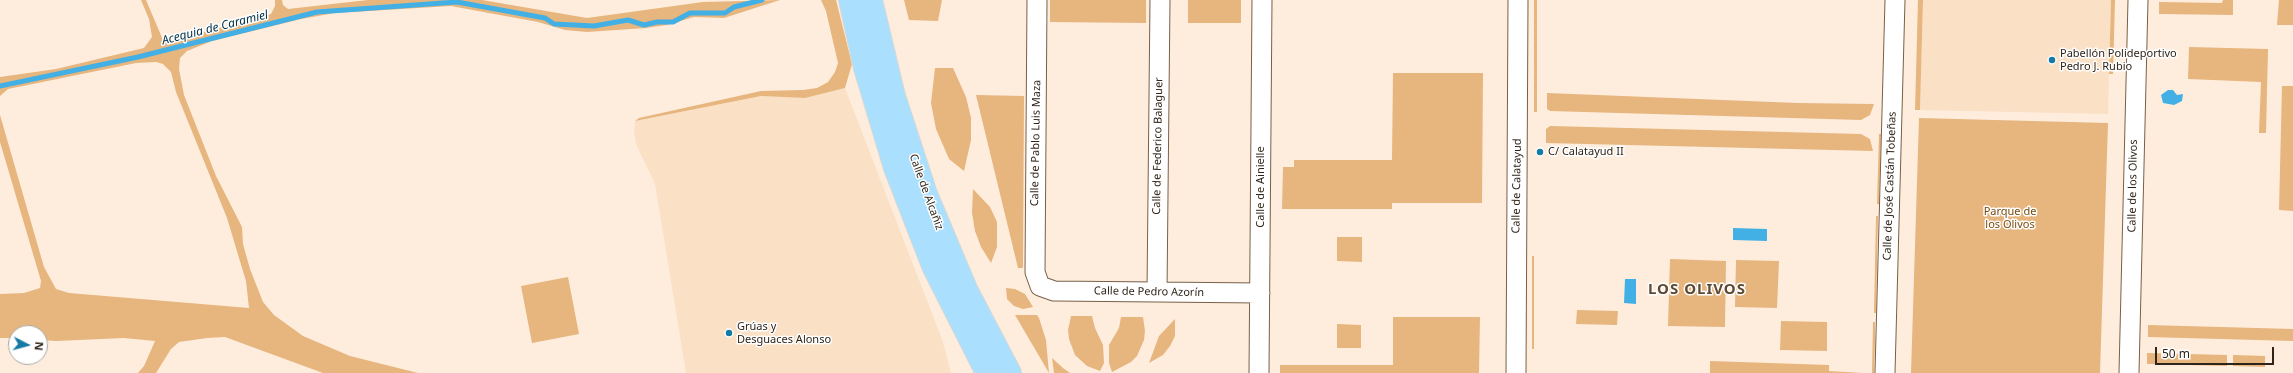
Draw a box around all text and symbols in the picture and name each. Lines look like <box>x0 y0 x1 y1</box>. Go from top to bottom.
water label: Acequia de Caramiel <box>160 8 270 48</box>
place label: Pabellón Polideportivo Pedro J. Rubio <box>2060 47 2177 73</box>
marker: Pabellón Polideportivo Pedro J. Rubio <box>2047 55 2057 65</box>
street label: Calle de Federico Balaguer <box>1150 77 1166 215</box>
street label: Calle de Pablo Luis Maza <box>1028 80 1044 206</box>
street label: Calle de José Castán Tobeñas <box>1881 111 1899 261</box>
street label: Calle de Calatayud <box>1510 138 1524 234</box>
street label: Calle de los Olivos <box>2126 139 2140 233</box>
place label: C/ Calatayud II <box>1548 145 1624 159</box>
street label: Calle de Ainielle <box>1254 146 1268 228</box>
marker: C/ Calatayud II <box>1535 147 1545 157</box>
street label: Calle de Alcañiz <box>906 152 946 232</box>
park label: Parque de los Olivos <box>1984 205 2036 231</box>
district label: LOS OLIVOS <box>1648 281 1746 299</box>
street label: Calle de Pedro Azorín <box>1094 284 1204 300</box>
place label: Grúas y Desguaces Alonso <box>737 320 831 346</box>
north arrow <box>8 325 48 365</box>
marker: Grúas y Desguaces Alonso <box>724 328 734 338</box>
scale bar <box>2157 339 2276 365</box>
text: N <box>32 341 47 351</box>
text: 50 m <box>2162 345 2190 362</box>

